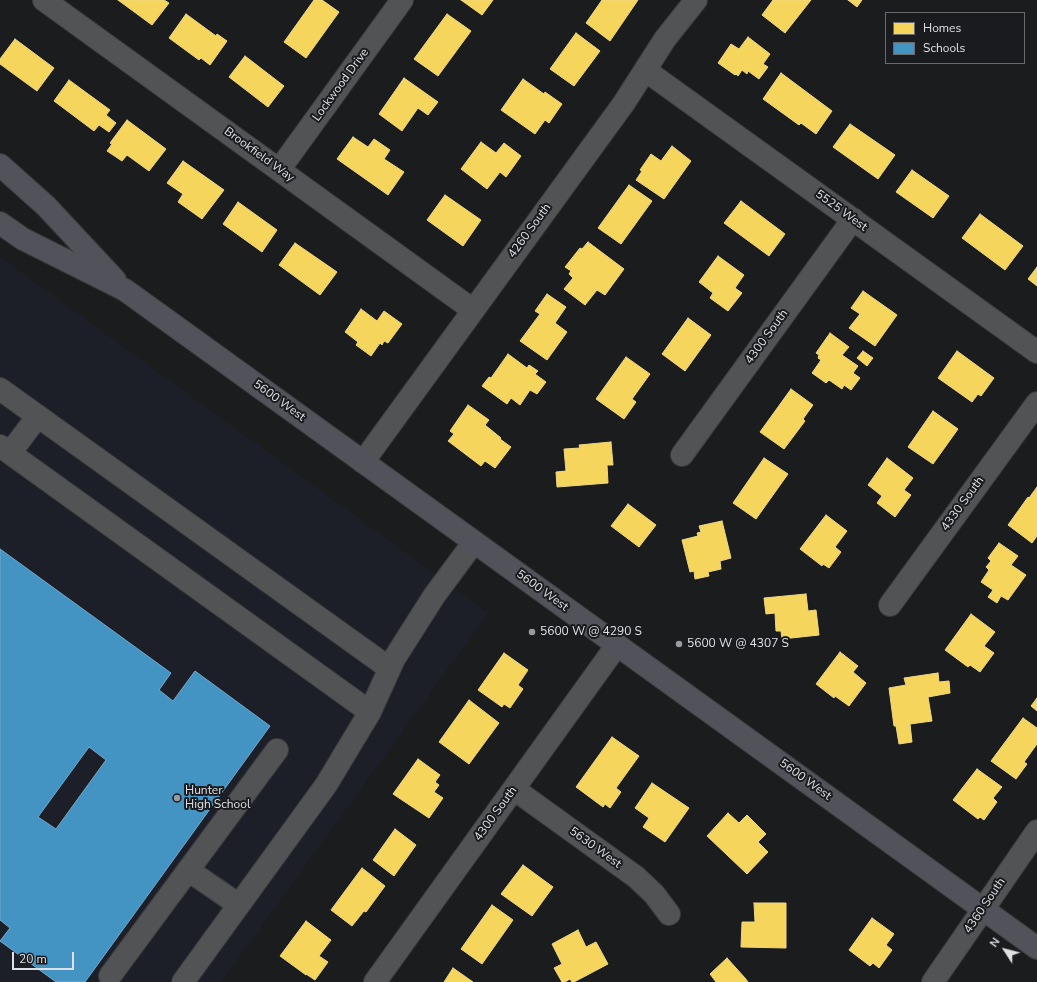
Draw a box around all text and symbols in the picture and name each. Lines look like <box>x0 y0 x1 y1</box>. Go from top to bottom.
legend <box>885 12 1025 64</box>
text: Homes <box>923 20 961 36</box>
text: Schools <box>923 40 965 56</box>
street label: Lockwood Drive <box>310 46 372 124</box>
street label: Brookfield Way <box>221 125 297 185</box>
street label: 5525 West <box>812 187 870 235</box>
street label: 4260 South <box>505 201 555 261</box>
street label: 4300 South <box>742 307 792 367</box>
street label: 5600 West <box>250 377 308 425</box>
street label: 4330 South <box>938 474 988 534</box>
street label: 5600 West <box>513 567 571 615</box>
place label: 5600 W @ 4290 S <box>540 625 642 639</box>
marker: 5600 W @ 4290 S <box>527 627 537 637</box>
place label: 5600 W @ 4307 S <box>687 637 789 651</box>
marker: 5600 W @ 4307 S <box>674 639 684 649</box>
street label: 5600 West <box>776 756 834 804</box>
place label: Hunter High School <box>185 784 250 812</box>
street label: 4300 South <box>471 784 521 844</box>
marker: Hunter High School <box>172 793 182 803</box>
street label: 5630 West <box>566 824 624 872</box>
street label: 4360 South <box>961 876 1009 936</box>
north arrow <box>985 930 1025 970</box>
text: N <box>986 935 1003 950</box>
scale bar <box>14 944 76 970</box>
text: 20 m <box>19 951 47 967</box>

